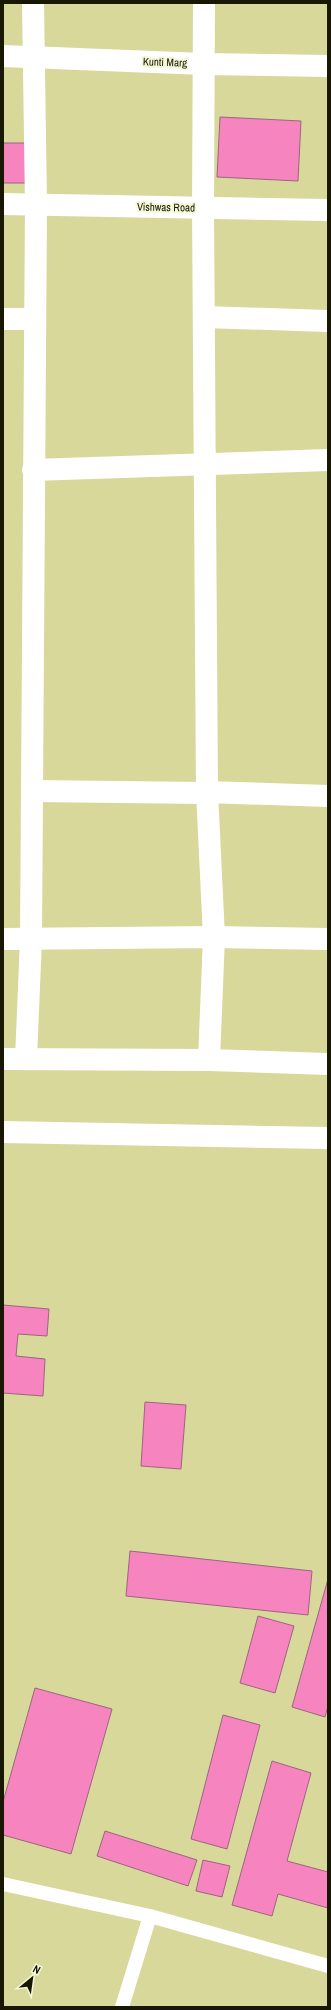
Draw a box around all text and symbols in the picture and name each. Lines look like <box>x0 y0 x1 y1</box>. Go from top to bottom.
street label: Kunti Marg <box>143 54 187 70</box>
street label: Vishwas Road <box>137 199 195 215</box>
north arrow <box>12 1958 52 1998</box>
text: N <box>31 1962 43 1977</box>

